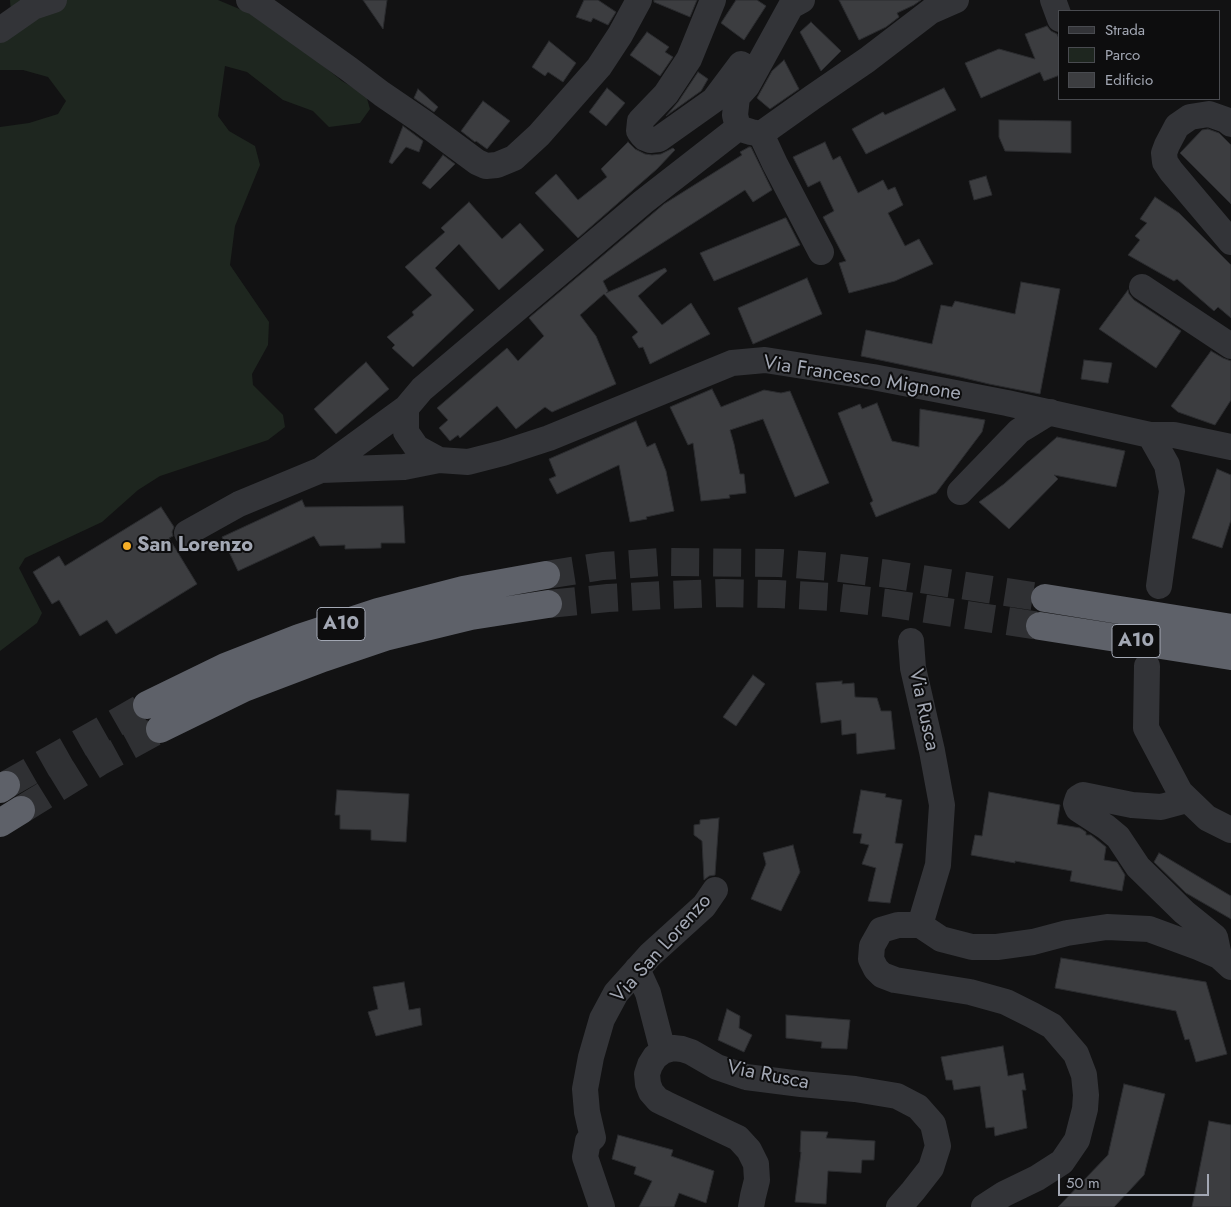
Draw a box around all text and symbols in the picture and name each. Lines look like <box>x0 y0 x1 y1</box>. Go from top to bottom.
legend <box>1058 10 1221 100</box>
text: Strada <box>1105 19 1145 41</box>
text: Parco <box>1105 44 1140 66</box>
text: Edificio <box>1105 69 1153 91</box>
street label: Via Francesco Mignone <box>761 352 963 406</box>
place label: San Lorenzo <box>137 534 253 558</box>
marker: San Lorenzo <box>121 540 133 552</box>
road number: A10 <box>317 608 365 640</box>
road number: A10 <box>1112 624 1160 658</box>
street label: Via Rusca <box>903 667 943 753</box>
street label: Via San Lorenzo <box>607 890 717 1008</box>
street label: Via Rusca <box>725 1056 811 1096</box>
scale bar <box>1061 1164 1212 1196</box>
text: 50 m <box>1066 1172 1100 1194</box>

